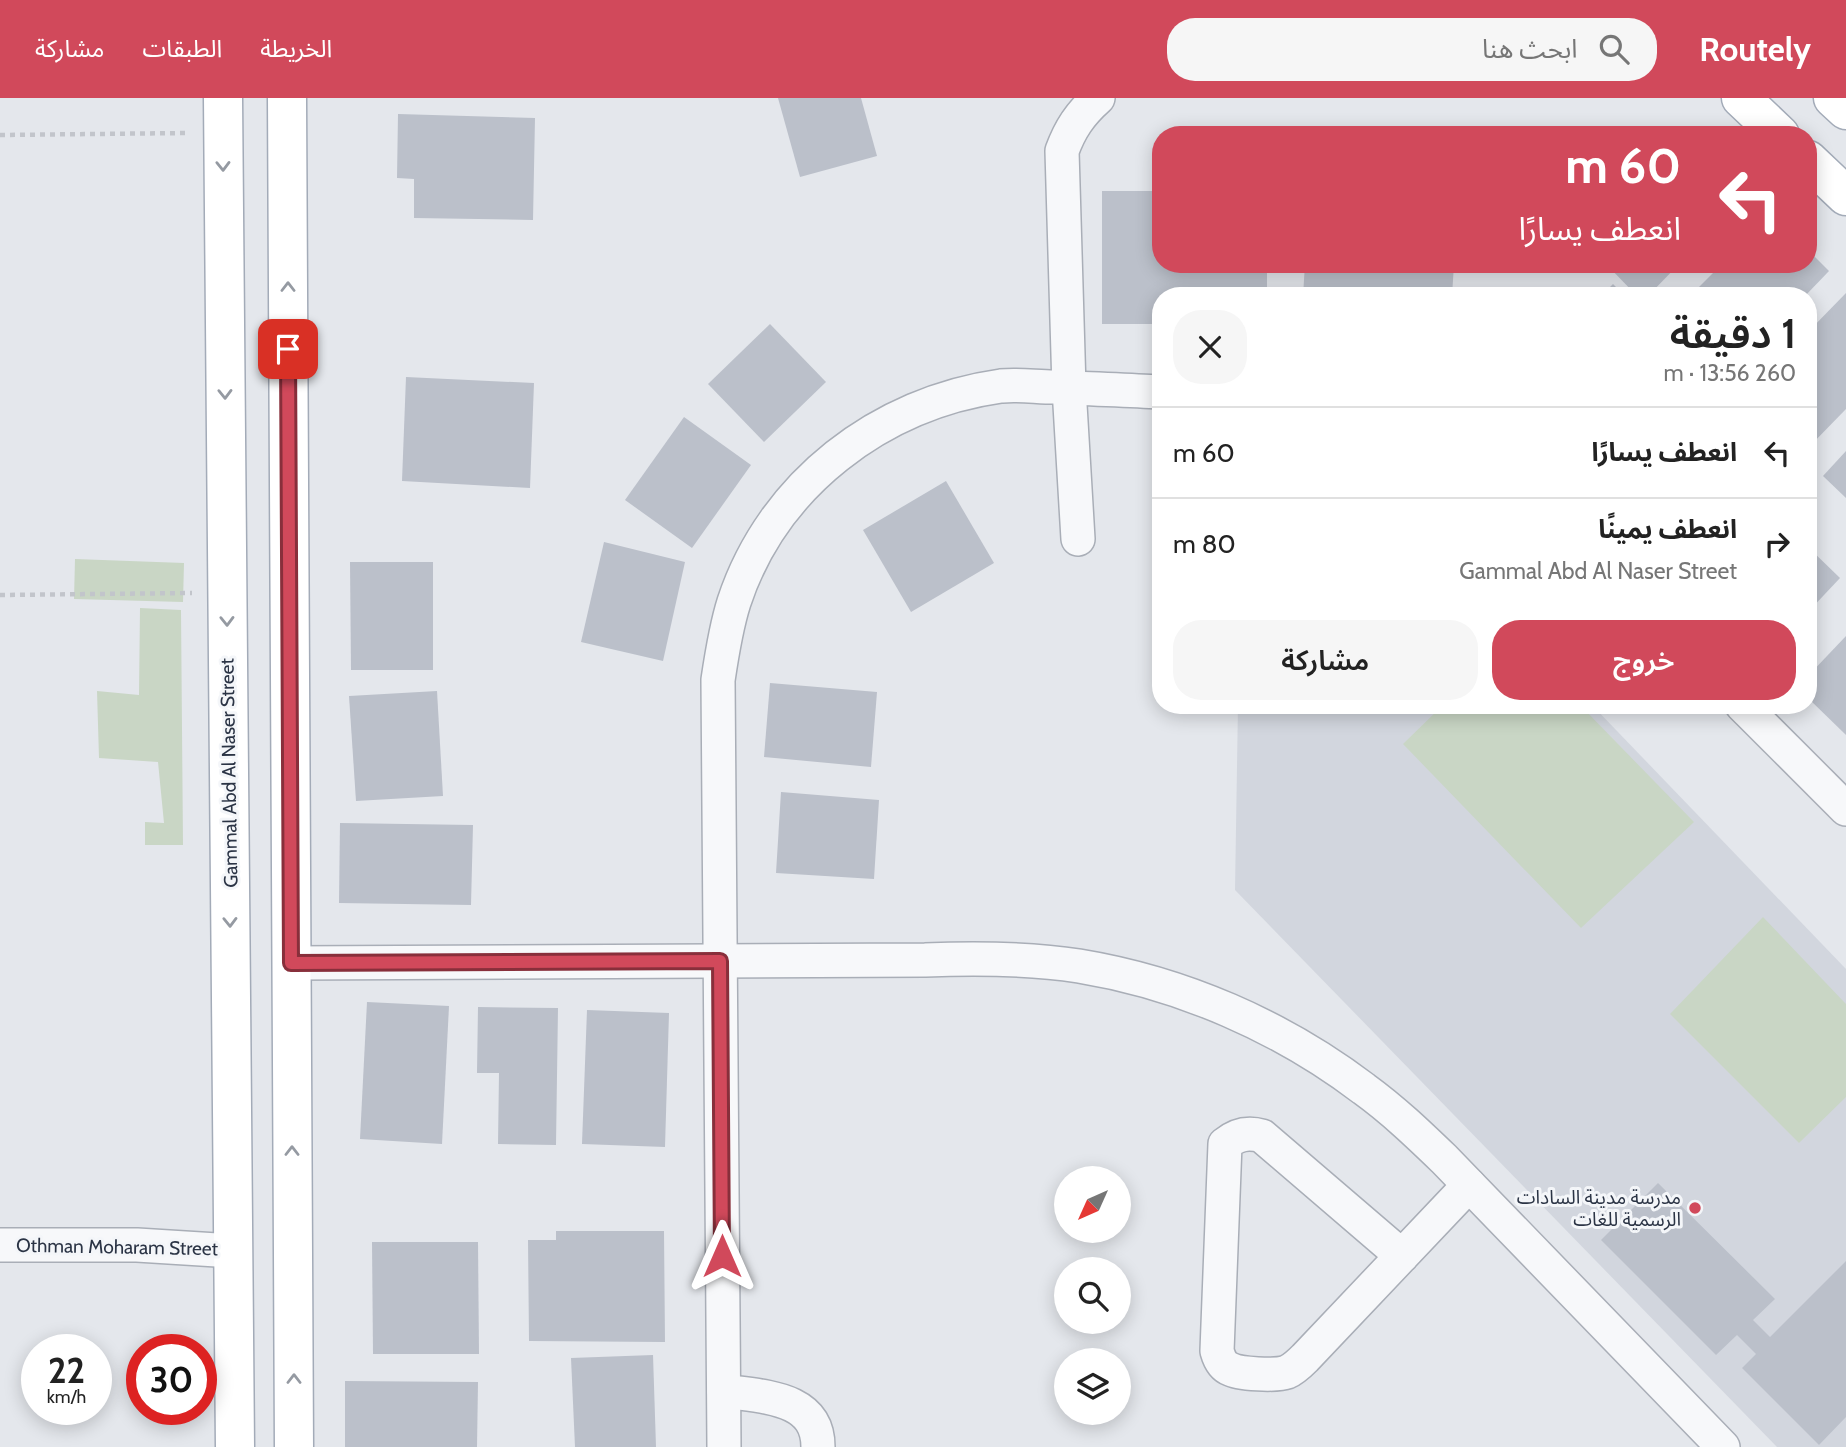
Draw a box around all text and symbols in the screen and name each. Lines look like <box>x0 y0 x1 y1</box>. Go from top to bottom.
search box <box>1167 18 1657 81</box>
text: Routely <box>1699 29 1811 69</box>
icon: search <box>1595 30 1633 68</box>
text: ابحث هنا <box>1482 33 1577 65</box>
text: مشاركة <box>35 34 104 63</box>
text: الطبقات <box>142 34 222 63</box>
text: الخريطة <box>260 34 332 63</box>
text: 60 m <box>1565 136 1681 195</box>
icon: left <box>1705 154 1796 245</box>
one-way arrow <box>216 161 231 172</box>
text: انعطف يسارًا <box>1518 209 1681 248</box>
one-way arrow <box>280 281 296 292</box>
text: 1 دقيقة <box>1670 307 1796 359</box>
button: close <box>1173 310 1247 384</box>
pin <box>258 319 318 379</box>
icon: arrive <box>269 330 307 368</box>
text: 260 m · 13:56 <box>1663 359 1796 387</box>
one-way arrow <box>218 388 233 399</box>
icon: left <box>1758 434 1796 472</box>
text: انعطف يسارًا <box>1591 436 1737 468</box>
text: 60 m <box>1173 437 1235 469</box>
text: انعطف يمينًا <box>1598 513 1737 545</box>
icon: right <box>1758 525 1796 563</box>
text: 80 m <box>1173 528 1236 560</box>
text: Gammal Abd Al Naser Street <box>1459 557 1737 585</box>
one-way arrow <box>220 616 235 627</box>
button: مشاركة <box>1173 620 1478 700</box>
button: خروج <box>1492 620 1796 700</box>
street label: Gammal Abd Al Naser Street <box>215 657 243 888</box>
one-way arrow <box>222 917 238 928</box>
one-way arrow <box>284 1146 300 1156</box>
north arrow <box>1054 1166 1130 1242</box>
map controls <box>1054 1166 1131 1425</box>
place label: مدرسة مدينة السادات الرسمية للغات <box>1517 1186 1681 1231</box>
marker: مدرسة مدينة السادات الرسمية للغات <box>1687 1200 1703 1216</box>
position arrow <box>685 1219 759 1293</box>
street label: Othman Moharam Street <box>16 1234 219 1260</box>
button: search <box>1054 1257 1131 1334</box>
speed limit sign: 30 <box>126 1334 217 1425</box>
button: layers <box>1054 1348 1131 1425</box>
text: 22 <box>48 1349 85 1392</box>
one-way arrow <box>286 1373 302 1384</box>
text: km/h <box>47 1386 86 1408</box>

